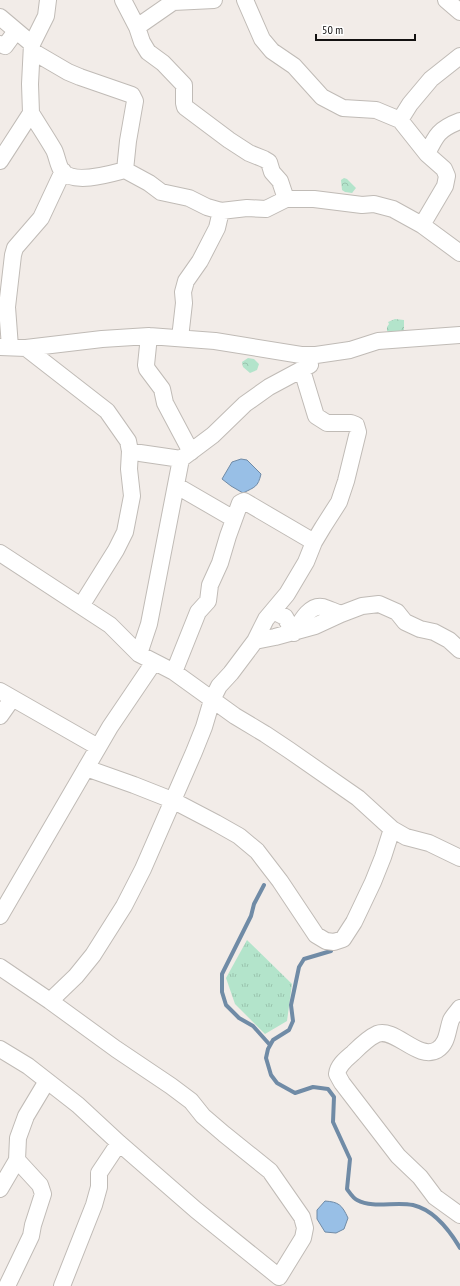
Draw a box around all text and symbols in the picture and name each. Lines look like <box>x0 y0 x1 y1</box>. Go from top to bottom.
scale bar <box>316 16 415 42</box>
text: 50 m <box>322 22 343 37</box>

